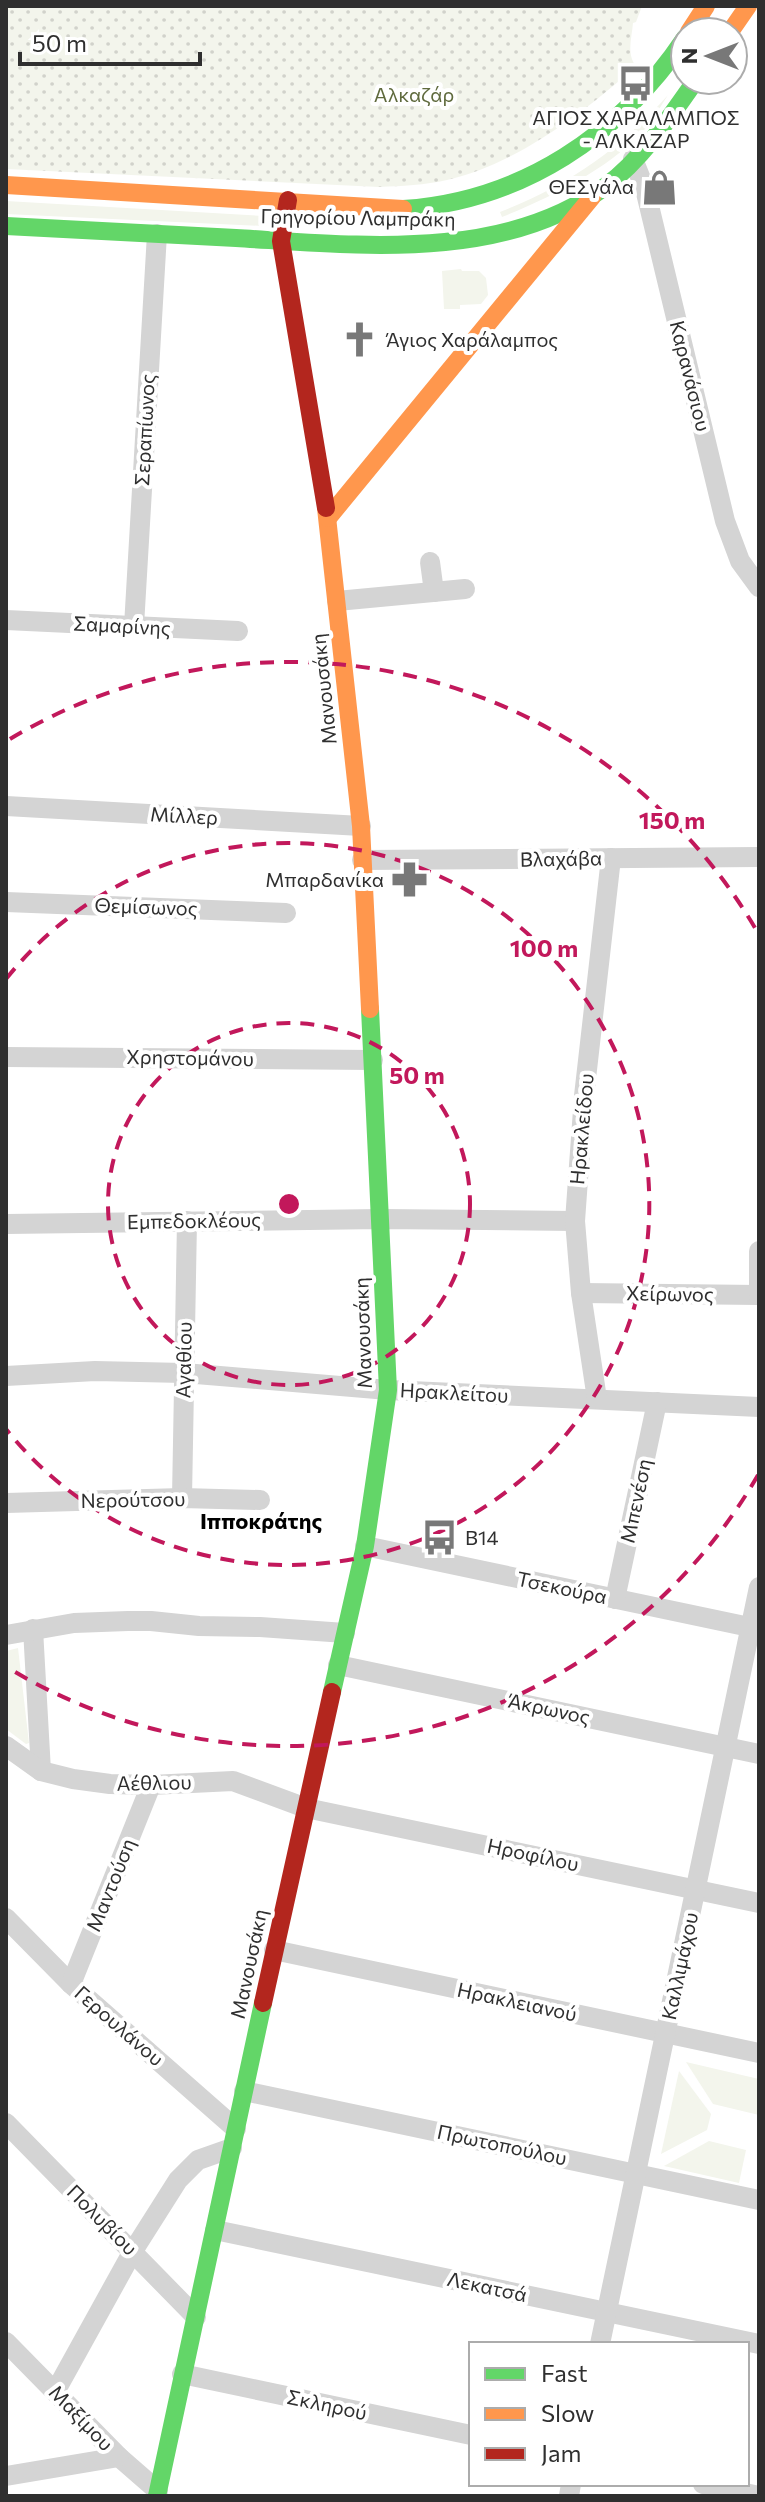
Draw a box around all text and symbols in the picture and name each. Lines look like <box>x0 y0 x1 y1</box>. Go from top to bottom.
scale bar <box>20 16 200 66</box>
north arrow <box>669 16 749 96</box>
text: 50 m <box>32 28 87 57</box>
text: N <box>675 48 702 64</box>
bus stop icon: ΑΓΙΟΣ ΧΑΡΑΛΑΜΠΟΣ - ΑΛΚΑΖΑΡ <box>617 64 655 102</box>
park label: Αλκαζάρ <box>374 82 454 106</box>
place label: ΑΓΙΟΣ ΧΑΡΑΛΑΜΠΟΣ - ΑΛΚΑΖΑΡ <box>532 105 740 152</box>
shop icon: ΘΕΣγάλα <box>641 168 679 206</box>
place label: ΘΕΣγάλα <box>548 174 634 198</box>
street label: Γρηγορίου Λαμπράκη <box>260 203 456 231</box>
street label: Καρανάσιου <box>666 318 716 434</box>
church icon: Άγιος Χαράλαμπος <box>341 321 379 359</box>
place label: Άγιος Χαράλαμπος <box>385 327 558 351</box>
street label: Σεραπίωνος <box>129 373 159 486</box>
street label: Σαμαρίνης <box>73 610 171 640</box>
street label: Μανουσάκη <box>305 632 341 746</box>
street label: Μίλλερ <box>149 801 219 829</box>
text: 150 m <box>639 805 705 834</box>
street label: Βλαχάβα <box>520 845 602 871</box>
pharmacy icon: Μπαρδανίκα <box>391 861 429 899</box>
place label: Μπαρδανίκα <box>265 867 384 891</box>
street label: Θεμίσωνος <box>94 892 198 920</box>
text: 100 m <box>510 933 578 962</box>
street label: Χρηστομάνου <box>126 1044 254 1070</box>
text: 50 m <box>389 1060 445 1089</box>
street label: Ηρακλείδου <box>564 1072 598 1186</box>
centre of rings <box>275 1190 303 1218</box>
street label: Εμπεδοκλέους <box>127 1207 261 1233</box>
street label: Μανουσάκη <box>348 1277 376 1389</box>
street label: Χείρωνος <box>626 1280 714 1306</box>
street label: Αγαθίου <box>170 1322 196 1398</box>
street label: Ηρακλείτου <box>399 1377 509 1407</box>
street label: Μπενέση <box>614 1456 656 1545</box>
street label: Νερούτσου <box>80 1486 186 1512</box>
district label: Ιπποκράτης <box>200 1507 322 1534</box>
bus stop icon: Β14 <box>420 1519 458 1557</box>
place label: Β14 <box>465 1525 498 1549</box>
street label: Τσεκούρα <box>515 1566 609 1608</box>
street label: Άκρωνος <box>505 1687 592 1728</box>
street label: Αέθλιου <box>116 1769 192 1795</box>
street label: Ηροφίλου <box>485 1833 581 1875</box>
street label: Μαντούση <box>81 1835 140 1935</box>
street label: Μανουσάκη <box>225 1907 271 2021</box>
street label: Καλλιμάχου <box>656 1910 702 2022</box>
street label: Ηρακλειανού <box>455 1977 579 2025</box>
street label: Γερουλάνου <box>70 1980 169 2070</box>
street label: Πρωτοπούλου <box>435 2119 569 2169</box>
street label: Πολυβίου <box>63 2179 143 2259</box>
street label: Λεκατσά <box>445 2266 529 2306</box>
legend <box>469 2342 749 2486</box>
text: Fast <box>541 2358 588 2387</box>
street label: Μαξίμου <box>45 2380 119 2455</box>
street label: Σκληρού <box>285 2384 369 2424</box>
text: Slow <box>541 2398 594 2427</box>
text: Jam <box>541 2438 581 2467</box>

